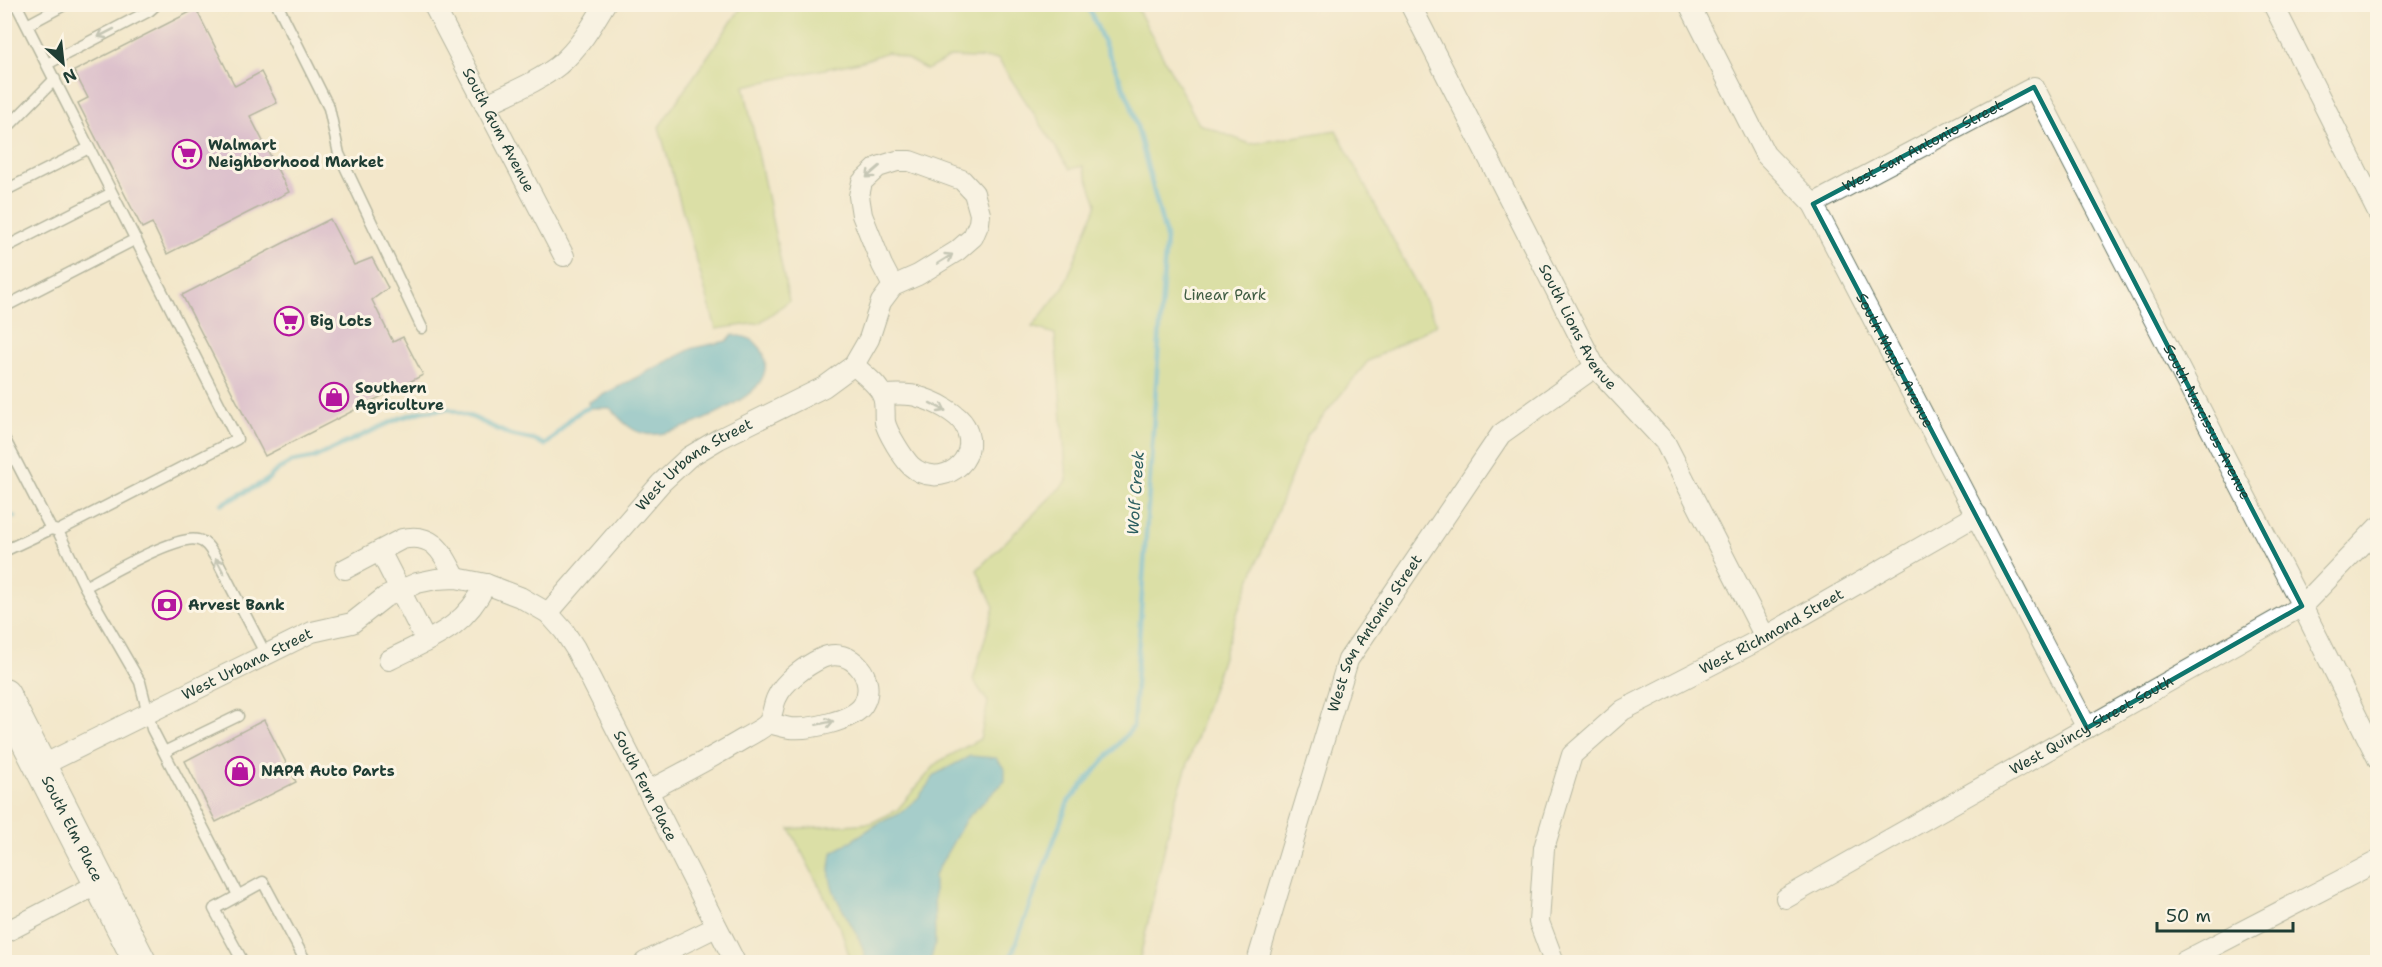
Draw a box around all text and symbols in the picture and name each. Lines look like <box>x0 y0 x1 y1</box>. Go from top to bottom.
one-way arrow <box>98 28 116 39</box>
north arrow <box>33 33 93 93</box>
text: N <box>59 64 80 88</box>
street label: South Gum Avenue <box>458 64 539 196</box>
street label: West San Antonio Street <box>1839 95 2006 197</box>
place label: Walmart Neighborhood Market <box>208 135 384 172</box>
supermarket icon: Walmart Neighborhood Market <box>171 138 203 170</box>
one-way arrow <box>866 165 881 179</box>
one-way arrow <box>936 252 953 264</box>
street label: South Lions Avenue <box>1534 260 1621 394</box>
park label: Linear Park <box>1184 285 1266 305</box>
street label: South Maple Avenue <box>1851 289 1938 431</box>
supermarket icon: Big Lots <box>273 305 305 337</box>
place label: Big Lots <box>310 311 372 331</box>
street label: South Narcissus Avenue <box>2158 341 2255 503</box>
place label: Southern Agriculture <box>355 378 444 415</box>
shop icon: Southern Agriculture <box>318 381 350 413</box>
one-way arrow <box>929 401 947 413</box>
street label: West Urbana Street <box>631 414 756 515</box>
water label: Wolf Creek <box>1122 450 1149 536</box>
street label: West San Antonio Street <box>1323 551 1426 715</box>
one-way arrow <box>214 557 225 575</box>
street label: West Richmond Street <box>1696 584 1847 679</box>
bank icon: Arvest Bank <box>151 589 183 621</box>
place label: Arvest Bank <box>188 595 285 615</box>
street label: West Urbana Street <box>178 623 316 705</box>
street label: West Quincy Street South <box>2006 671 2177 779</box>
one-way arrow <box>815 717 835 728</box>
street label: South Fern Place <box>609 727 682 845</box>
shop icon: NAPA Auto Parts <box>224 755 256 787</box>
place label: NAPA Auto Parts <box>261 761 395 781</box>
street label: South Elm Place <box>37 772 107 885</box>
scale bar <box>2157 895 2294 933</box>
text: 50 m <box>2166 904 2211 928</box>

